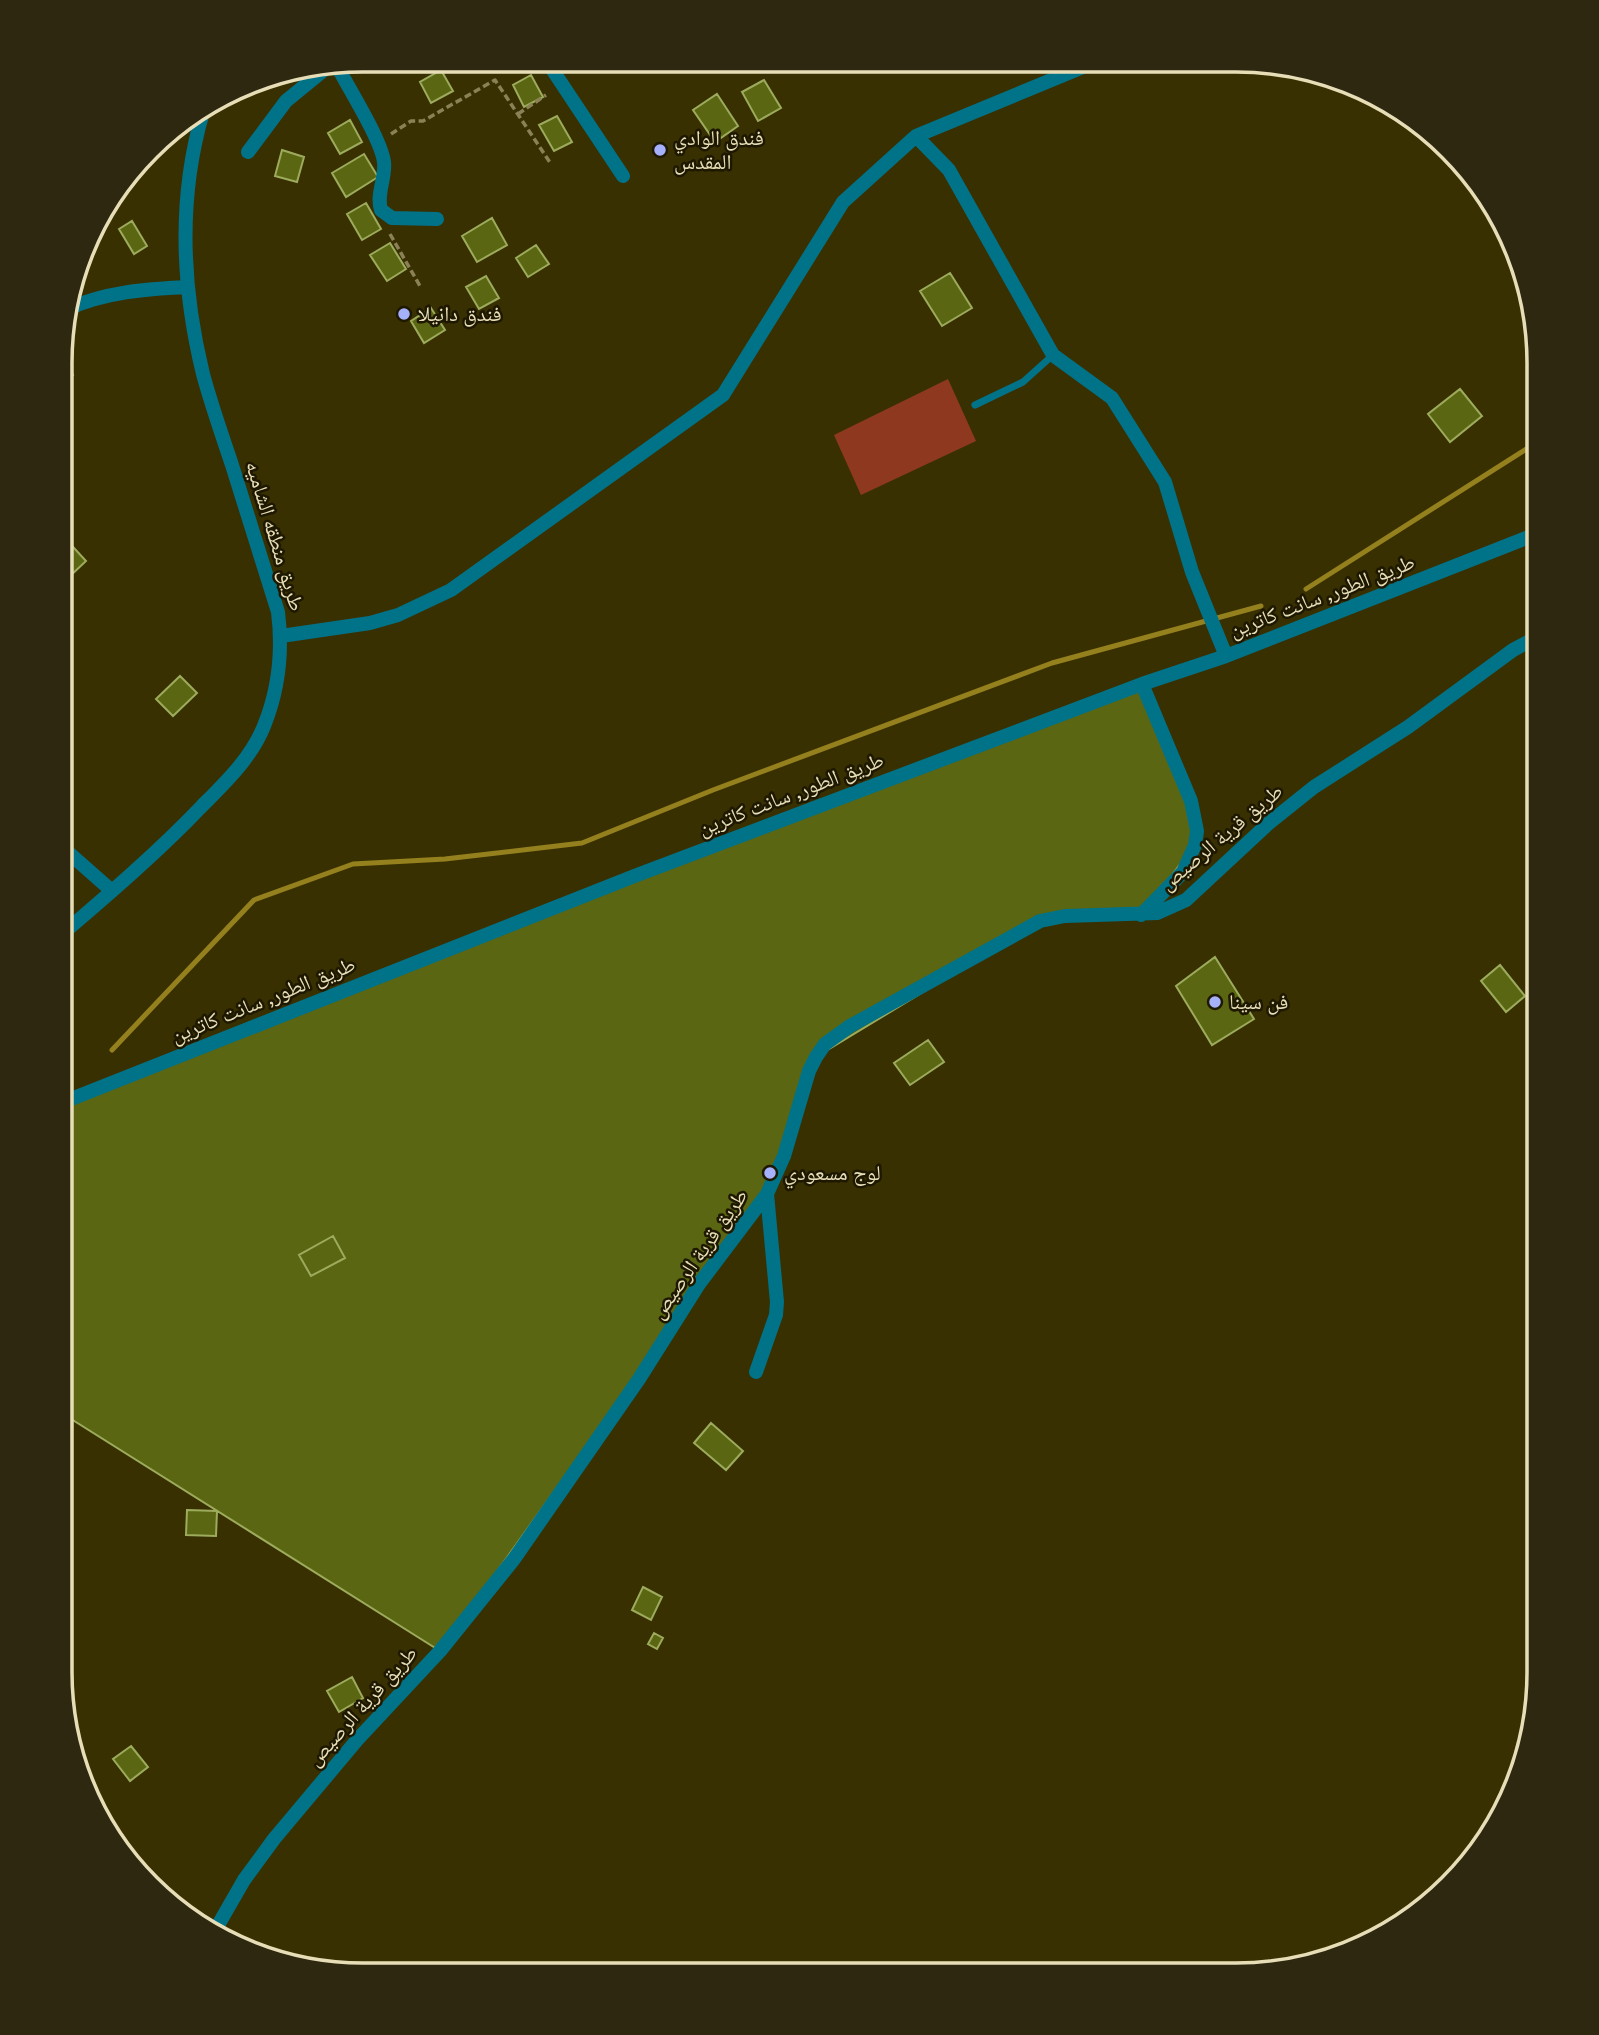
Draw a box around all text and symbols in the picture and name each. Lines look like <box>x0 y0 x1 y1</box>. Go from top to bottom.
place label: فندق الوادي المقدس <box>674 126 764 175</box>
marker: فندق الوادي المقدس <box>652 142 668 158</box>
place label: فندق دانيلا <box>418 302 502 327</box>
marker: فندق دانيلا <box>396 306 412 322</box>
street label: طريق منطقه الشاميه <box>240 458 309 614</box>
street label: طريق الطور, سانت كاترين <box>1226 550 1418 643</box>
street label: طريق الطور, سانت كاترين <box>695 748 887 841</box>
street label: طريق قرية الرصيص <box>1155 779 1288 896</box>
street label: طريق الطور, سانت كاترين <box>167 952 359 1049</box>
place label: فن سينا <box>1229 990 1288 1015</box>
marker: فن سينا <box>1207 994 1223 1010</box>
place label: لوج مسعودي <box>784 1161 881 1189</box>
marker: لوج مسعودي <box>762 1165 778 1181</box>
street label: طريق قرية الرصيص <box>645 1185 753 1324</box>
street label: طريق قرية الرصيص <box>302 1641 423 1771</box>

